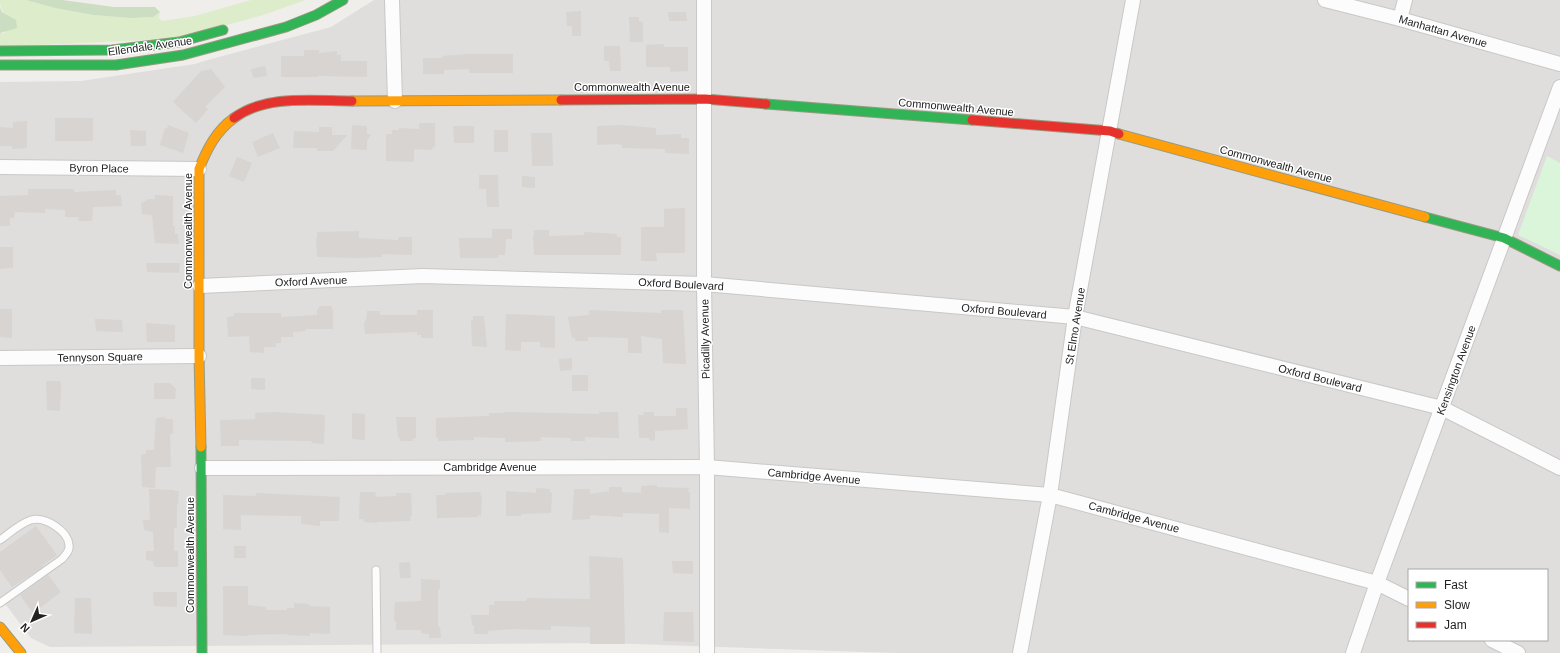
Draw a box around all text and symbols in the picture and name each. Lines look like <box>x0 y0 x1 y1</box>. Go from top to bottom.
street label: Manhattan Avenue <box>1397 13 1489 49</box>
street label: Ellendale Avenue <box>107 34 193 58</box>
street label: Commonwealth Avenue <box>574 81 690 93</box>
street label: Commonwealth Avenue <box>898 96 1014 118</box>
street label: Commonwealth Avenue <box>1218 143 1334 185</box>
street label: Byron Place <box>69 161 129 175</box>
street label: Commonwealth Avenue <box>182 173 194 289</box>
street label: Oxford Avenue <box>275 274 347 288</box>
street label: Oxford Boulevard <box>638 276 724 292</box>
street label: St Elmo Avenue <box>1063 287 1087 365</box>
street label: Picadilly Avenue <box>698 299 712 379</box>
street label: Oxford Boulevard <box>961 301 1047 321</box>
street label: Kensington Avenue <box>1434 323 1478 417</box>
street label: Tennyson Square <box>57 350 143 364</box>
street label: Oxford Boulevard <box>1277 362 1363 394</box>
street label: Cambridge Avenue <box>443 461 537 473</box>
street label: Cambridge Avenue <box>767 466 861 486</box>
street label: Commonwealth Avenue <box>184 497 196 613</box>
street label: Cambridge Avenue <box>1087 499 1181 535</box>
legend <box>1408 569 1548 641</box>
text: Fast <box>1444 578 1468 592</box>
text: Slow <box>1444 598 1470 612</box>
north arrow <box>12 601 52 641</box>
text: Jam <box>1444 618 1467 632</box>
text: N <box>18 621 32 635</box>

